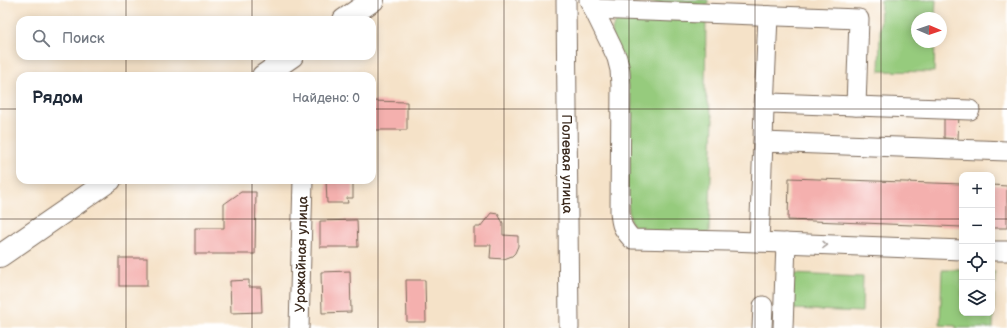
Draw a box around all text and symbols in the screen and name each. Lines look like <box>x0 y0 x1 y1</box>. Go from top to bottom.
north arrow <box>911 12 947 48</box>
search box <box>16 16 376 60</box>
icon: search <box>30 27 52 49</box>
text: Поиск <box>62 29 105 48</box>
text: Рядом <box>32 88 83 108</box>
text: Найдено: 0 <box>292 90 360 106</box>
street label: Полевая улица <box>558 114 576 214</box>
map controls <box>959 172 995 316</box>
button: + <box>959 172 995 208</box>
street label: Урожайная улица <box>291 195 312 312</box>
button: − <box>959 208 995 244</box>
one-way arrow <box>822 240 828 249</box>
button: locate <box>959 244 995 280</box>
button: layers <box>959 280 995 316</box>

